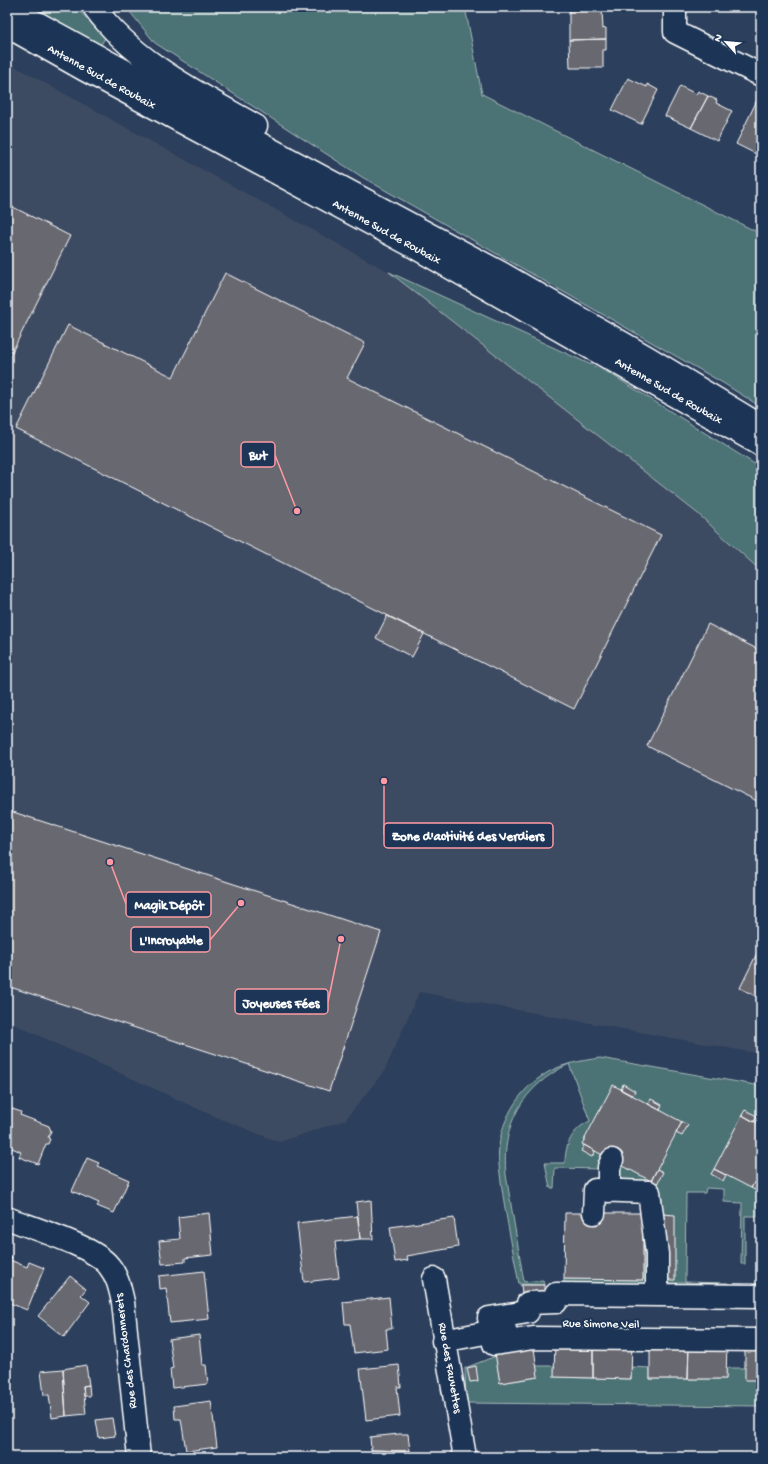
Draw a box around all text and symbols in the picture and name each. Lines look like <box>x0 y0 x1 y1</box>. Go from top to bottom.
north arrow <box>706 22 746 62</box>
text: N <box>712 32 726 44</box>
street label: Antenne Sud de Roubaix <box>44 42 158 114</box>
street label: Antenne Sud de Roubaix <box>329 197 443 269</box>
street label: Antenne Sud de Roubaix <box>612 356 725 429</box>
callout: But <box>241 442 275 467</box>
text: But <box>248 449 269 464</box>
callout: Zone d'activité des Verdiers <box>384 823 553 848</box>
text: Zone d'activité des Verdiers <box>392 830 546 845</box>
callout: Magik Dépôt <box>126 892 211 917</box>
text: Magik Dépôt <box>135 899 205 915</box>
callout: L'Incroyable <box>131 927 210 952</box>
text: L'Incroyable <box>139 934 204 949</box>
callout: Joyeuses Fées <box>235 989 328 1014</box>
text: Joyeuses Fées <box>241 997 321 1012</box>
street label: Rue des Chardonnerets <box>113 1292 141 1409</box>
street label: Rue Simone Veil <box>563 1317 640 1333</box>
street label: Rue des Fauvettes <box>434 1322 464 1415</box>

